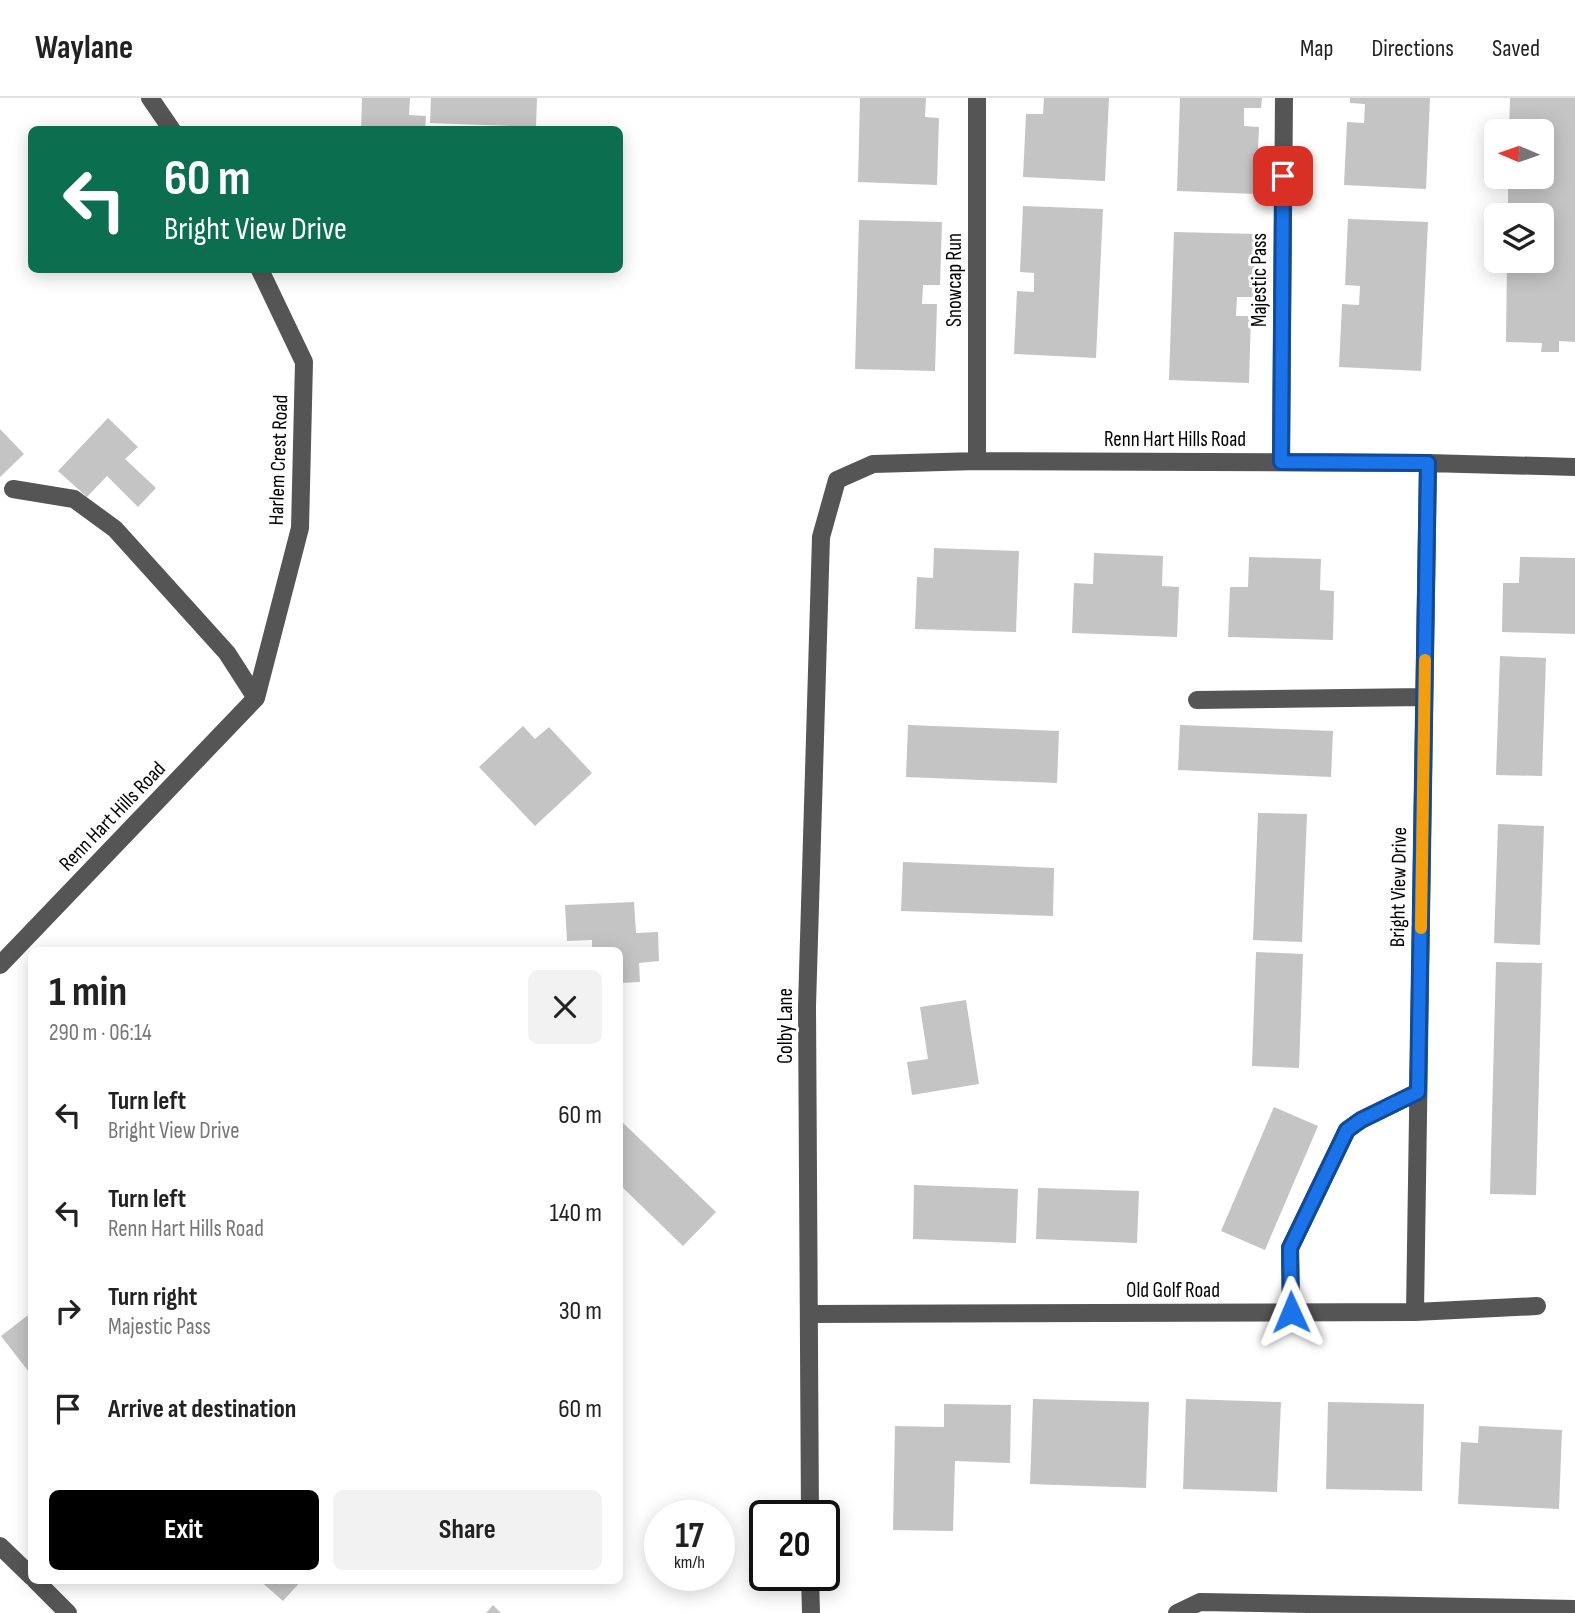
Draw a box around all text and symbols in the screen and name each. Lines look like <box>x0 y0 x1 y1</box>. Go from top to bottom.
text: Waylane <box>35 28 133 68</box>
text: Map <box>1300 34 1333 63</box>
text: Directions <box>1371 34 1454 63</box>
text: Saved <box>1492 34 1540 63</box>
north arrow <box>1484 119 1554 189</box>
map controls <box>1484 119 1554 273</box>
pin <box>1253 146 1313 206</box>
text: 60 m <box>164 150 251 209</box>
icon: left <box>49 154 140 245</box>
icon: arrive <box>1264 157 1302 195</box>
button: layers <box>1484 203 1554 273</box>
text: Bright View Drive <box>164 210 347 249</box>
street label: Snowcap Run <box>942 233 967 327</box>
street label: Majestic Pass <box>1247 233 1272 327</box>
street label: Harlem Crest Road <box>264 394 293 526</box>
street label: Renn Hart Hills Road <box>1104 427 1246 452</box>
street label: Renn Hart Hills Road <box>54 757 171 876</box>
street label: Bright View Drive <box>1385 827 1412 947</box>
text: 1 min <box>49 967 127 1018</box>
button: close <box>528 970 602 1044</box>
street label: Colby Lane <box>773 988 798 1064</box>
text: 290 m · 06:14 <box>49 1019 152 1047</box>
text: Turn left <box>108 1086 186 1117</box>
icon: left <box>49 1096 87 1134</box>
text: 60 m <box>558 1100 602 1131</box>
text: Bright View Drive <box>108 1117 240 1145</box>
text: Turn left <box>108 1184 186 1215</box>
icon: left <box>49 1194 87 1232</box>
text: 140 m <box>550 1198 602 1229</box>
text: Renn Hart Hills Road <box>108 1215 264 1243</box>
position arrow <box>1254 1275 1328 1349</box>
street label: Old Golf Road <box>1126 1278 1220 1303</box>
text: Turn right <box>108 1282 197 1313</box>
icon: right <box>49 1292 87 1330</box>
text: 30 m <box>559 1296 602 1327</box>
text: Majestic Pass <box>108 1313 211 1341</box>
icon: arrive <box>49 1390 87 1428</box>
text: Arrive at destination <box>108 1394 296 1425</box>
text: 60 m <box>558 1394 602 1425</box>
button: Exit <box>49 1490 319 1570</box>
button: Share <box>333 1490 602 1570</box>
speed limit sign: 20 <box>749 1500 840 1591</box>
text: 17 <box>675 1515 704 1558</box>
text: km/h <box>674 1552 705 1573</box>

